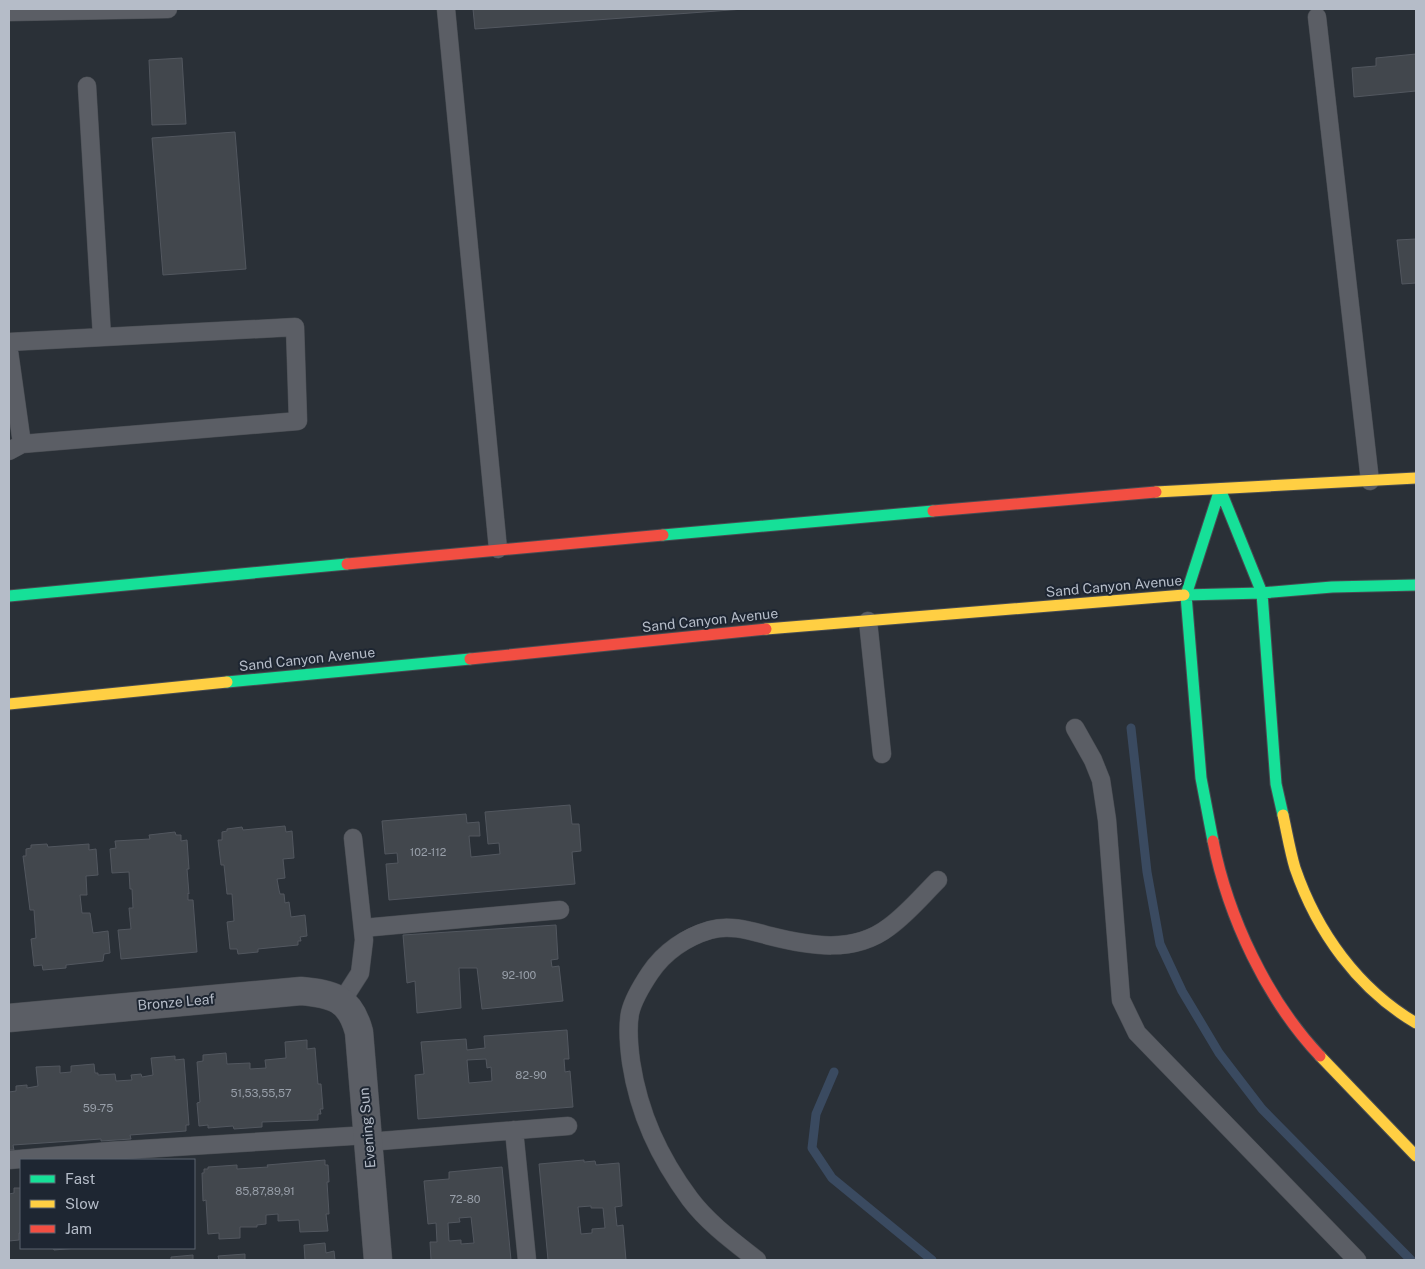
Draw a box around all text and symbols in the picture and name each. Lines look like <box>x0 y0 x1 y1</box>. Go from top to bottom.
street label: Sand Canyon Avenue <box>1045 572 1183 600</box>
street label: Sand Canyon Avenue <box>641 605 779 635</box>
street label: Sand Canyon Avenue <box>238 644 376 674</box>
house number: 102-112 <box>410 846 447 858</box>
house number: 92-100 <box>502 969 537 981</box>
street label: Bronze Leaf <box>137 991 216 1013</box>
house number: 82-90 <box>515 1069 547 1081</box>
house number: 51,53,55,57 <box>230 1087 292 1099</box>
street label: Evening Sun <box>356 1087 378 1169</box>
house number: 59-75 <box>83 1102 113 1114</box>
legend <box>20 1159 195 1249</box>
text: Fast <box>65 1170 95 1187</box>
house number: 85,87,89,91 <box>235 1185 295 1197</box>
house number: 72-80 <box>449 1193 481 1205</box>
text: Slow <box>65 1195 100 1212</box>
text: Jam <box>65 1220 92 1237</box>

